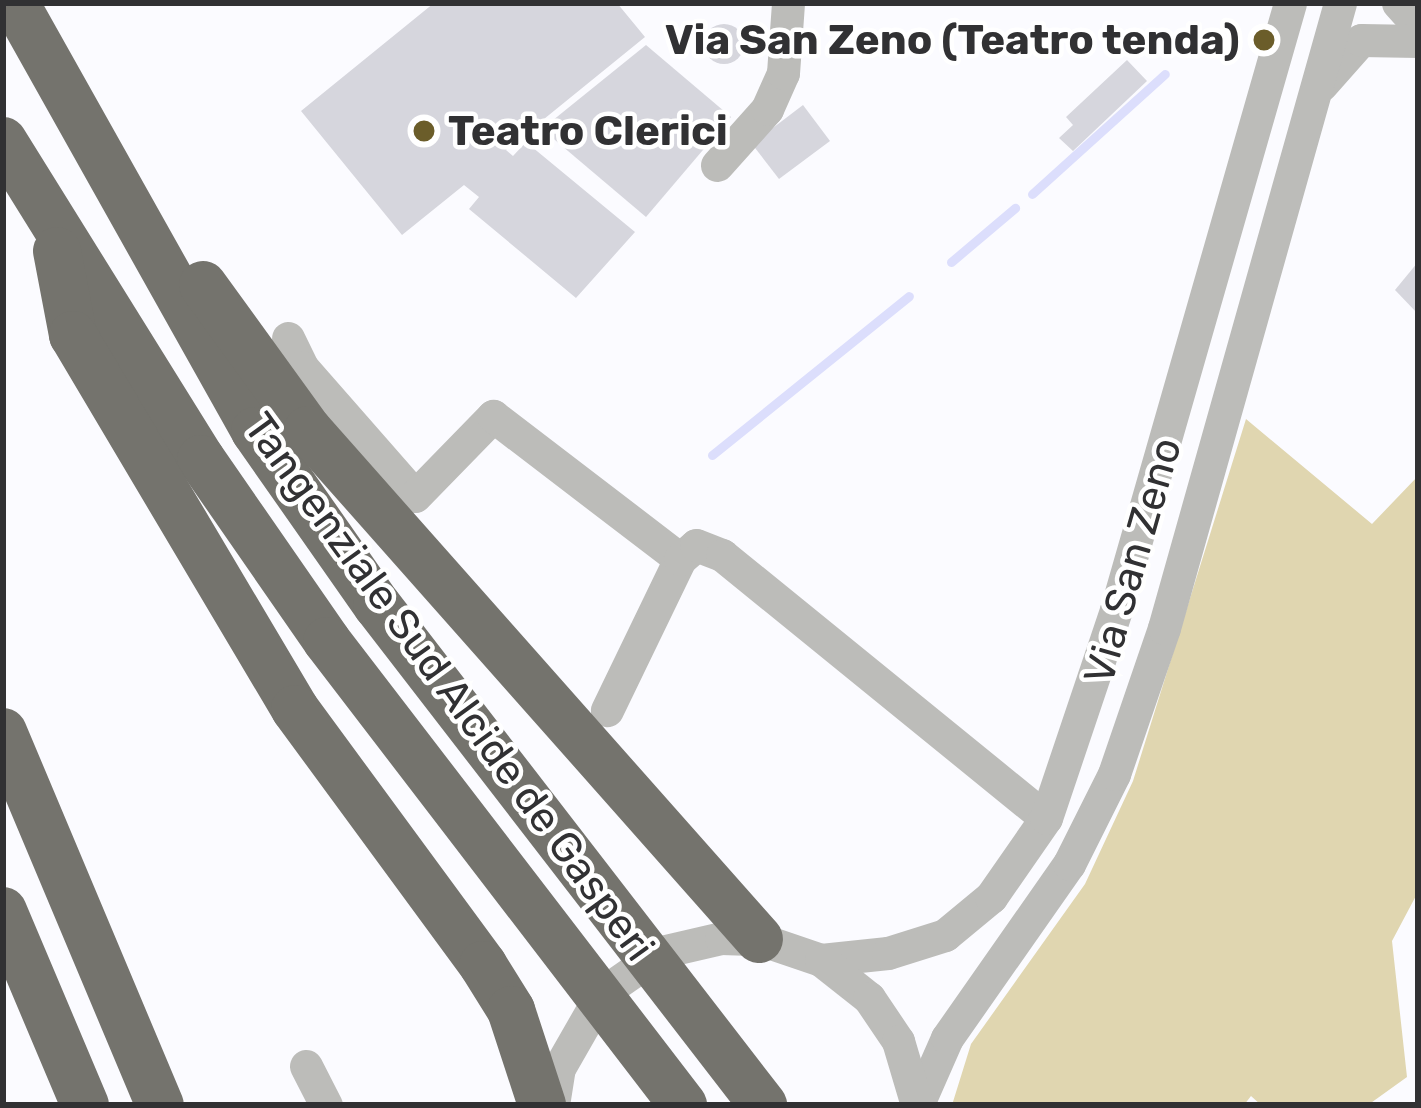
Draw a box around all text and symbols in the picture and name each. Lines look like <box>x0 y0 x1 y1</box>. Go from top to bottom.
place label: Via San Zeno (Teatro tenda) <box>664 15 1240 65</box>
marker: Via San Zeno (Teatro tenda) <box>1251 27 1277 53</box>
place label: Teatro Clerici <box>448 106 728 156</box>
marker: Teatro Clerici <box>411 118 437 144</box>
street label: Tangenziale Sud Alcide de Gasperi <box>233 403 665 971</box>
street label: Via San Zeno <box>1074 432 1192 690</box>

